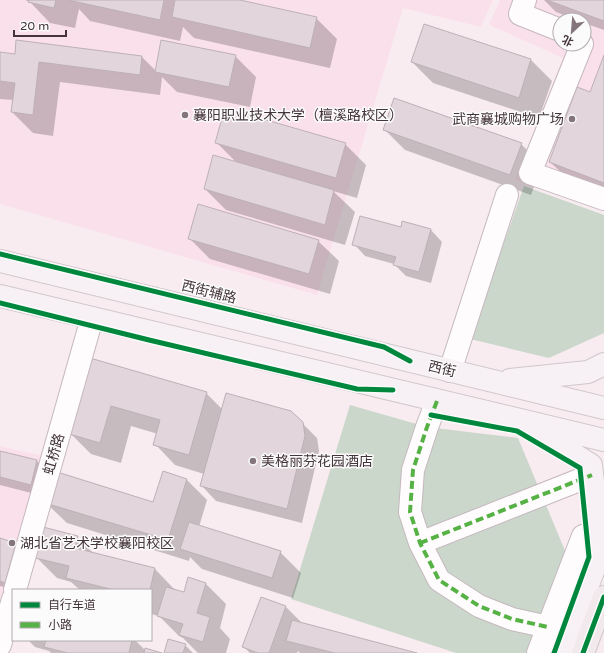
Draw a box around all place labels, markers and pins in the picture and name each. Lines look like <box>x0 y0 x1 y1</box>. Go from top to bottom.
place label: 襄阳职业技术大学（檀溪路校区） <box>193 107 403 124</box>
marker: 襄阳职业技术大学（檀溪路校区） <box>180 110 190 120</box>
place label: 武商襄城购物广场 <box>452 111 564 128</box>
marker: 武商襄城购物广场 <box>567 114 577 124</box>
place label: 美格丽芬花园酒店 <box>261 453 373 470</box>
marker: 美格丽芬花园酒店 <box>248 456 258 466</box>
place label: 湖北省艺术学校襄阳校区 <box>20 535 174 552</box>
marker: 湖北省艺术学校襄阳校区 <box>7 538 17 548</box>

